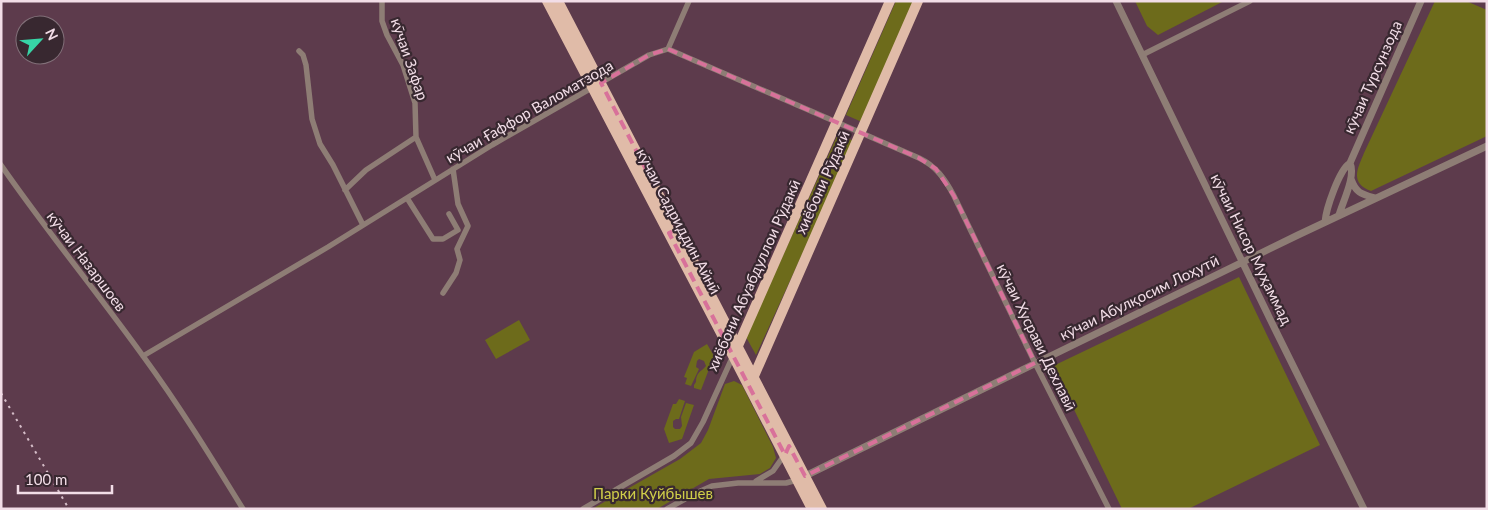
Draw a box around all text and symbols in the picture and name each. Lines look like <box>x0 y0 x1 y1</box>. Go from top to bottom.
north arrow <box>15 15 65 65</box>
street label: кӯчаи Зафар <box>388 16 432 102</box>
street label: кӯчаи Турсунзода <box>1339 18 1405 136</box>
text: N <box>42 26 62 43</box>
street label: кӯчаи Ғаффор Валоматзода <box>442 56 616 166</box>
street label: хиёбони Рӯдакӣ <box>791 127 853 237</box>
street label: кӯчаи Садриддин Айнӣ <box>633 145 725 297</box>
street label: кӯчаи Нисор Муҳаммад <box>1208 170 1296 328</box>
street label: хиёбони Абуабдуллои Рӯдакӣ <box>703 176 803 374</box>
street label: кӯчаи Назаршоев <box>44 207 130 315</box>
street label: кӯчаи Абулқосим Лоҳутӣ <box>1056 251 1222 343</box>
street label: кӯчаи Хусрави Дехлавӣ <box>993 260 1081 414</box>
scale bar <box>18 462 111 494</box>
text: 100 m <box>25 470 67 488</box>
park label: Парки Куйбышев <box>593 484 713 502</box>

